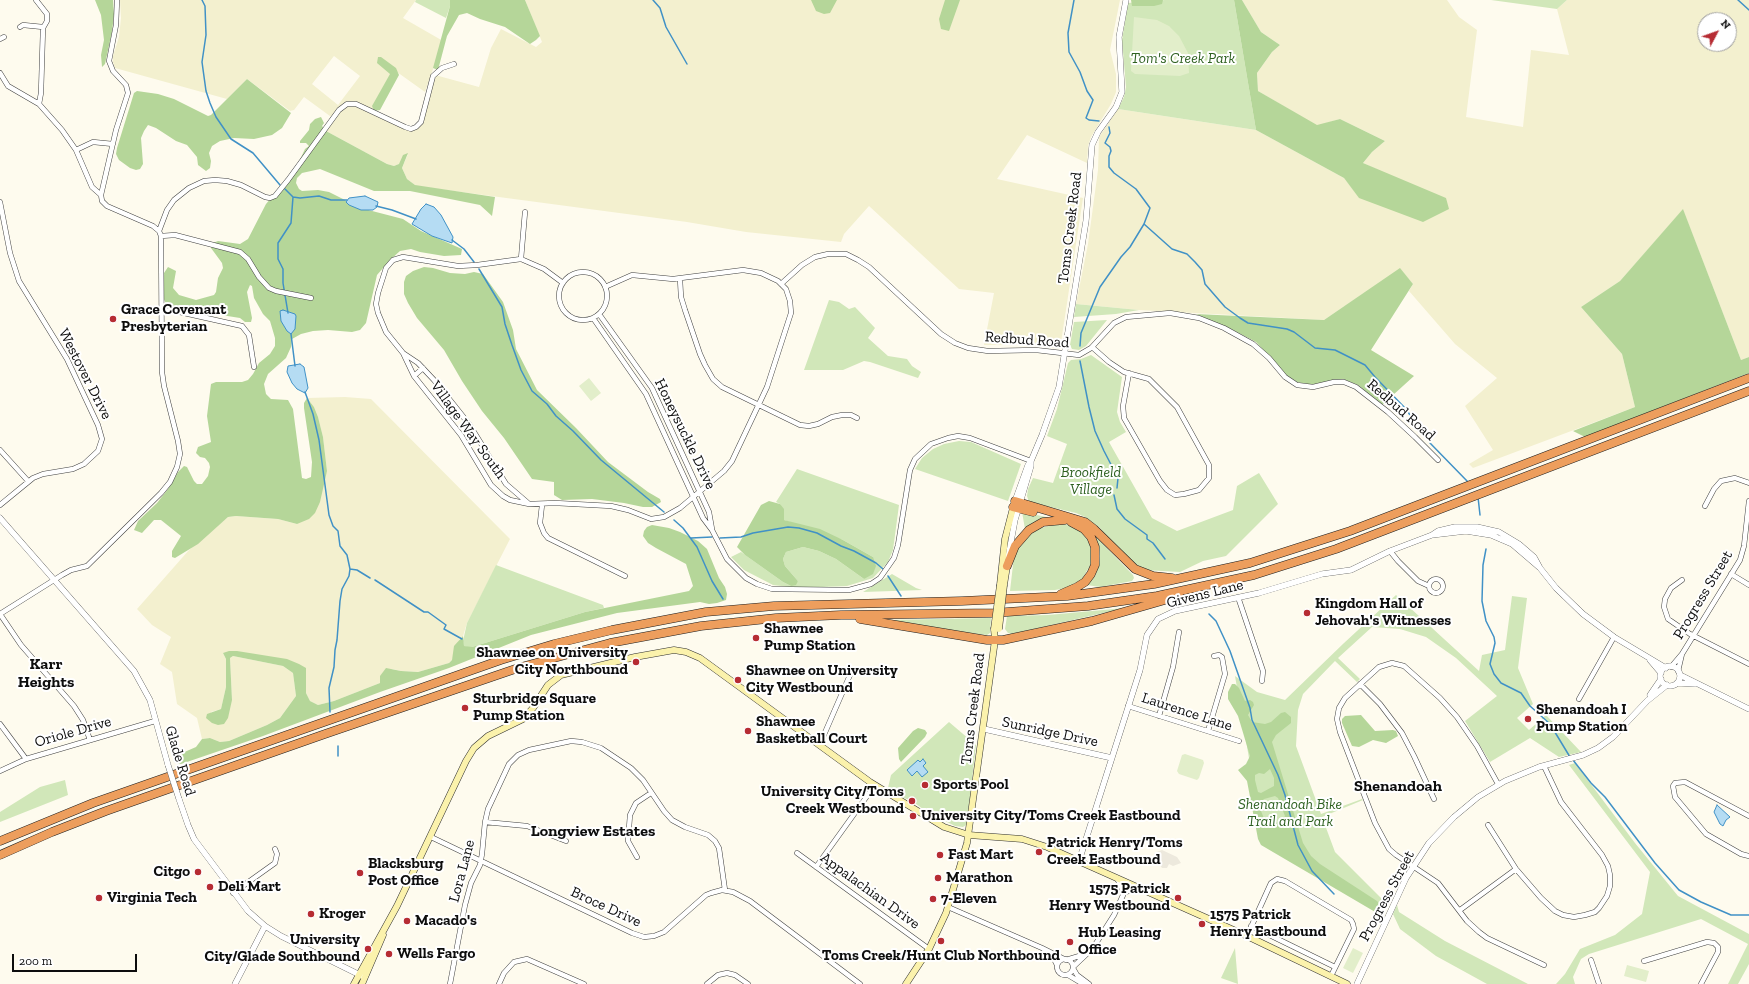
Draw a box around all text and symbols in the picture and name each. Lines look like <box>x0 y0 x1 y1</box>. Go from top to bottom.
north arrow <box>1697 12 1737 52</box>
text: N <box>1718 17 1733 32</box>
park label: Tom's Creek Park <box>1131 50 1235 68</box>
street label: Toms Creek Road <box>1054 171 1086 285</box>
place label: Grace Covenant Presbyterian <box>121 301 226 336</box>
marker: Grace Covenant Presbyterian <box>108 314 118 324</box>
street label: Westover Drive <box>54 326 116 422</box>
street label: Redbud Road <box>984 328 1070 352</box>
street label: Redbud Road <box>1363 375 1439 445</box>
street label: Honeysuckle Drive <box>650 376 720 492</box>
street label: Village Way South <box>426 377 510 483</box>
park label: Brookfield Village <box>1061 464 1121 499</box>
street label: Progress Street <box>1669 547 1737 643</box>
street label: Givens Lane <box>1165 576 1245 612</box>
place label: Kingdom Hall of Jehovah's Witnesses <box>1315 595 1451 630</box>
marker: Kingdom Hall of Jehovah's Witnesses <box>1302 608 1312 618</box>
place label: Shawnee Pump Station <box>764 620 855 655</box>
marker: Shawnee Pump Station <box>751 633 761 643</box>
place label: Shawnee on University City Northbound <box>476 644 628 679</box>
street label: Toms Creek Road <box>957 652 989 766</box>
district label: Karr Heights <box>18 654 74 692</box>
marker: Shawnee on University City Northbound <box>631 657 641 667</box>
place label: Shawnee on University City Westbound <box>746 662 898 697</box>
marker: Shawnee on University City Westbound <box>733 675 743 685</box>
street label: Laurence Lane <box>1139 689 1235 735</box>
place label: Sturbridge Square Pump Station <box>473 690 596 725</box>
place label: Shenandoah I Pump Station <box>1536 701 1627 736</box>
marker: Sturbridge Square Pump Station <box>460 703 470 713</box>
street label: Oriole Drive <box>33 712 113 752</box>
place label: Shawnee Basketball Court <box>756 713 867 748</box>
street label: Sunridge Drive <box>1000 713 1100 751</box>
marker: Shenandoah I Pump Station <box>1523 714 1533 724</box>
street label: Glade Road <box>161 724 199 798</box>
marker: Shawnee Basketball Court <box>743 726 753 736</box>
place label: Sports Pool <box>933 776 1009 794</box>
district label: Shenandoah <box>1354 776 1442 796</box>
marker: Sports Pool <box>920 780 930 790</box>
place label: University City/Toms Creek Westbound <box>761 783 904 818</box>
marker: University City/Toms Creek Westbound <box>907 796 917 806</box>
park label: Shenandoah Bike Trail and Park <box>1238 796 1342 831</box>
place label: University City/Toms Creek Eastbound <box>921 807 1180 825</box>
marker: University City/Toms Creek Eastbound <box>908 811 918 821</box>
district label: Longview Estates <box>531 821 655 841</box>
place label: Patrick Henry/Toms Creek Eastbound <box>1047 834 1183 869</box>
street label: Lora Lane <box>445 838 479 904</box>
place label: Fast Mart <box>948 846 1013 864</box>
marker: Patrick Henry/Toms Creek Eastbound <box>1034 847 1044 857</box>
street label: Progress Street <box>1356 848 1418 944</box>
street label: Appalachian Drive <box>817 849 923 933</box>
marker: Fast Mart <box>935 850 945 860</box>
place label: Blacksburg Post Office <box>368 855 444 890</box>
place label: Citgo <box>154 863 190 881</box>
marker: Citgo <box>193 867 203 877</box>
marker: Blacksburg Post Office <box>355 868 365 878</box>
place label: Marathon <box>946 869 1013 887</box>
marker: Marathon <box>933 873 943 883</box>
place label: Deli Mart <box>218 878 281 896</box>
place label: 1575 Patrick Henry Westbound <box>1049 880 1170 915</box>
marker: Deli Mart <box>205 882 215 892</box>
street label: Broce Drive <box>568 883 644 931</box>
place label: Virginia Tech <box>107 889 197 907</box>
place label: 7-Eleven <box>941 890 997 908</box>
marker: Virginia Tech <box>94 893 104 903</box>
marker: 1575 Patrick Henry Westbound <box>1173 893 1183 903</box>
marker: 7-Eleven <box>928 894 938 904</box>
place label: Kroger <box>319 905 366 923</box>
place label: 1575 Patrick Henry Eastbound <box>1210 906 1326 941</box>
marker: Kroger <box>306 909 316 919</box>
place label: Macado's <box>415 912 477 930</box>
marker: Macado's <box>402 916 412 926</box>
marker: 1575 Patrick Henry Eastbound <box>1197 919 1207 929</box>
place label: Hub Leasing Office <box>1078 924 1161 959</box>
place label: University City/Glade Southbound <box>205 931 360 966</box>
marker: Toms Creek/Hunt Club Northbound <box>936 936 946 946</box>
marker: Hub Leasing Office <box>1065 937 1075 947</box>
marker: University City/Glade Southbound <box>363 944 373 954</box>
place label: Wells Fargo <box>397 945 475 963</box>
scale bar <box>14 946 139 972</box>
place label: Toms Creek/Hunt Club Northbound <box>822 947 1060 965</box>
marker: Wells Fargo <box>384 949 394 959</box>
text: 200 m <box>19 954 52 968</box>

